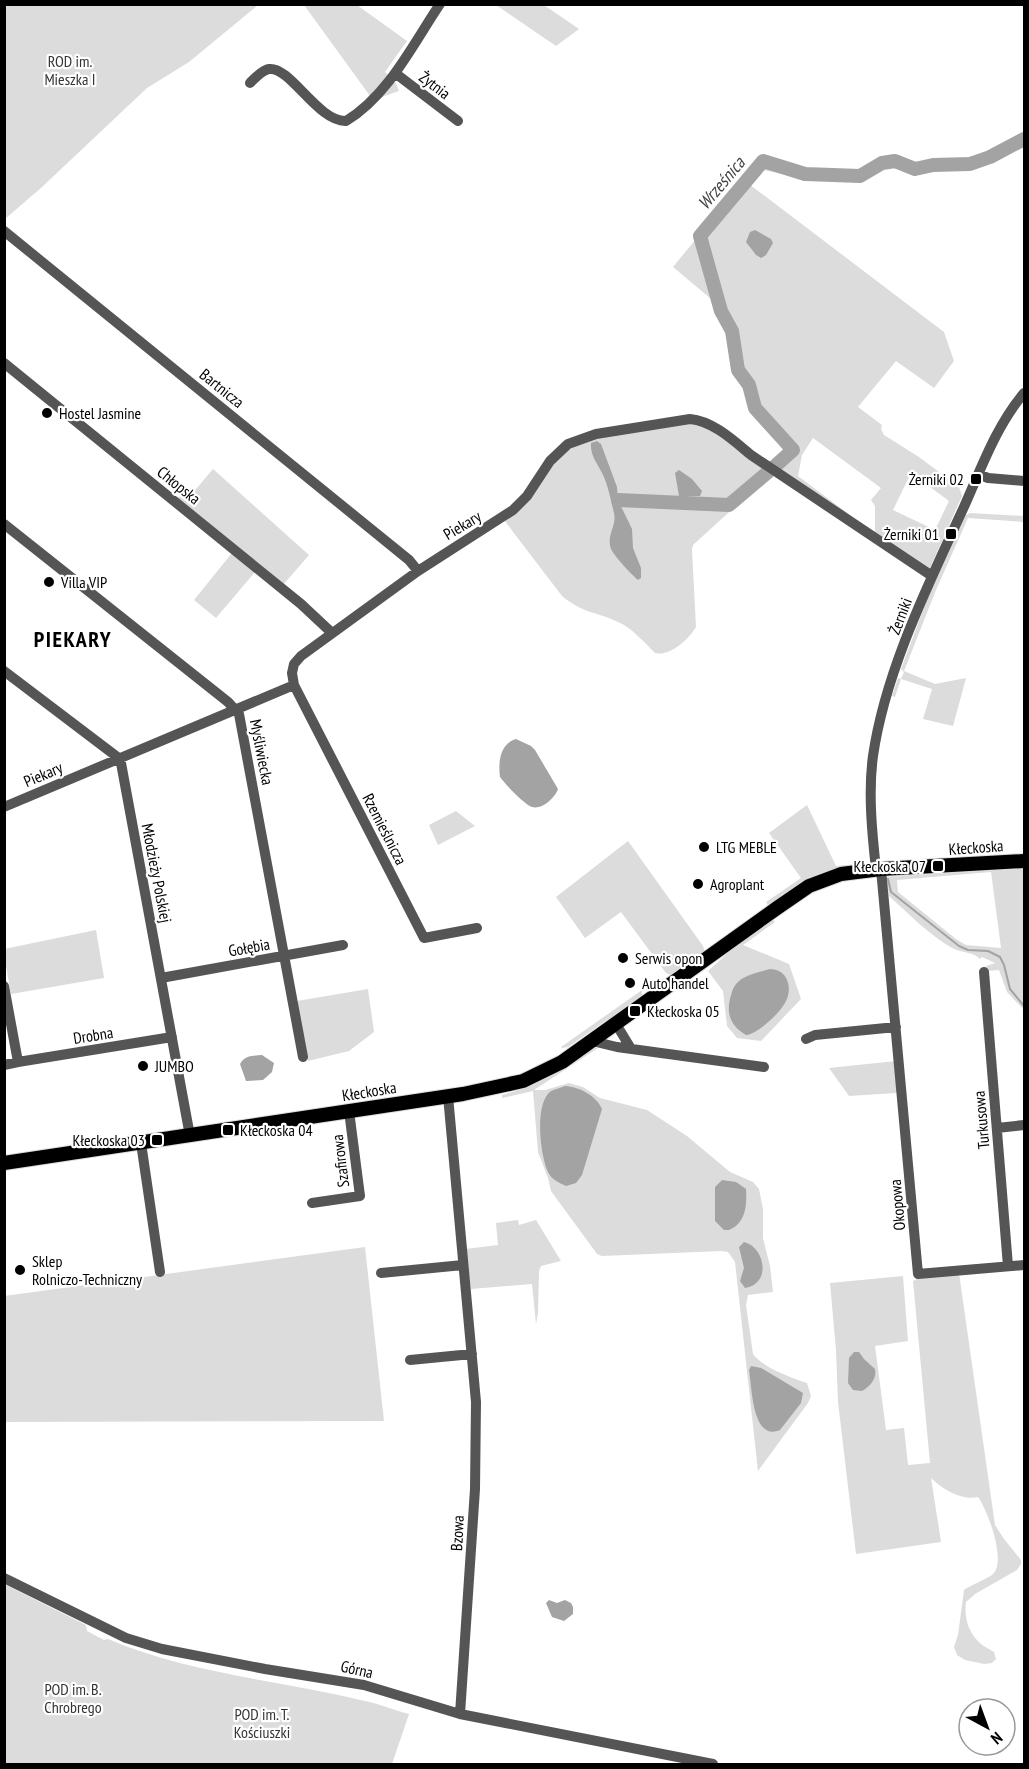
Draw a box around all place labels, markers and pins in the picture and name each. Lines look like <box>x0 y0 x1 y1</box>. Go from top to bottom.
place label: Hostel Jasmine <box>59 403 141 423</box>
marker: Hostel Jasmine <box>40 406 54 420</box>
place label: Żerniki 02 <box>909 469 964 489</box>
marker: Żerniki 02 <box>969 472 983 486</box>
place label: Żerniki 01 <box>884 524 939 544</box>
marker: Żerniki 01 <box>944 527 958 541</box>
place label: Villa VIP <box>60 572 107 592</box>
marker: Villa VIP <box>42 575 56 589</box>
place label: LTG MEBLE <box>716 837 777 857</box>
marker: LTG MEBLE <box>697 840 711 854</box>
place label: Kłeckoska 07 <box>853 856 926 876</box>
marker: Kłeckoska 07 <box>931 859 945 873</box>
place label: Agroplant <box>710 874 765 894</box>
marker: Agroplant <box>691 877 705 891</box>
place label: Serwis opon <box>635 948 702 968</box>
marker: Serwis opon <box>616 951 630 965</box>
place label: Auto handel <box>642 973 709 993</box>
marker: Auto handel <box>623 976 637 990</box>
place label: Kłeckoska 05 <box>647 1001 720 1021</box>
marker: Kłeckoska 05 <box>628 1004 642 1018</box>
place label: JUMBO <box>154 1056 194 1076</box>
marker: JUMBO <box>136 1059 150 1073</box>
place label: Kłeckoska 04 <box>240 1120 313 1140</box>
marker: Kłeckoska 04 <box>221 1123 235 1137</box>
place label: Kłeckoska 03 <box>72 1130 145 1150</box>
marker: Kłeckoska 03 <box>150 1133 164 1147</box>
place label: Sklep Rolniczo-Techniczny <box>32 1251 142 1289</box>
marker: Sklep Rolniczo-Techniczny <box>13 1263 27 1277</box>

